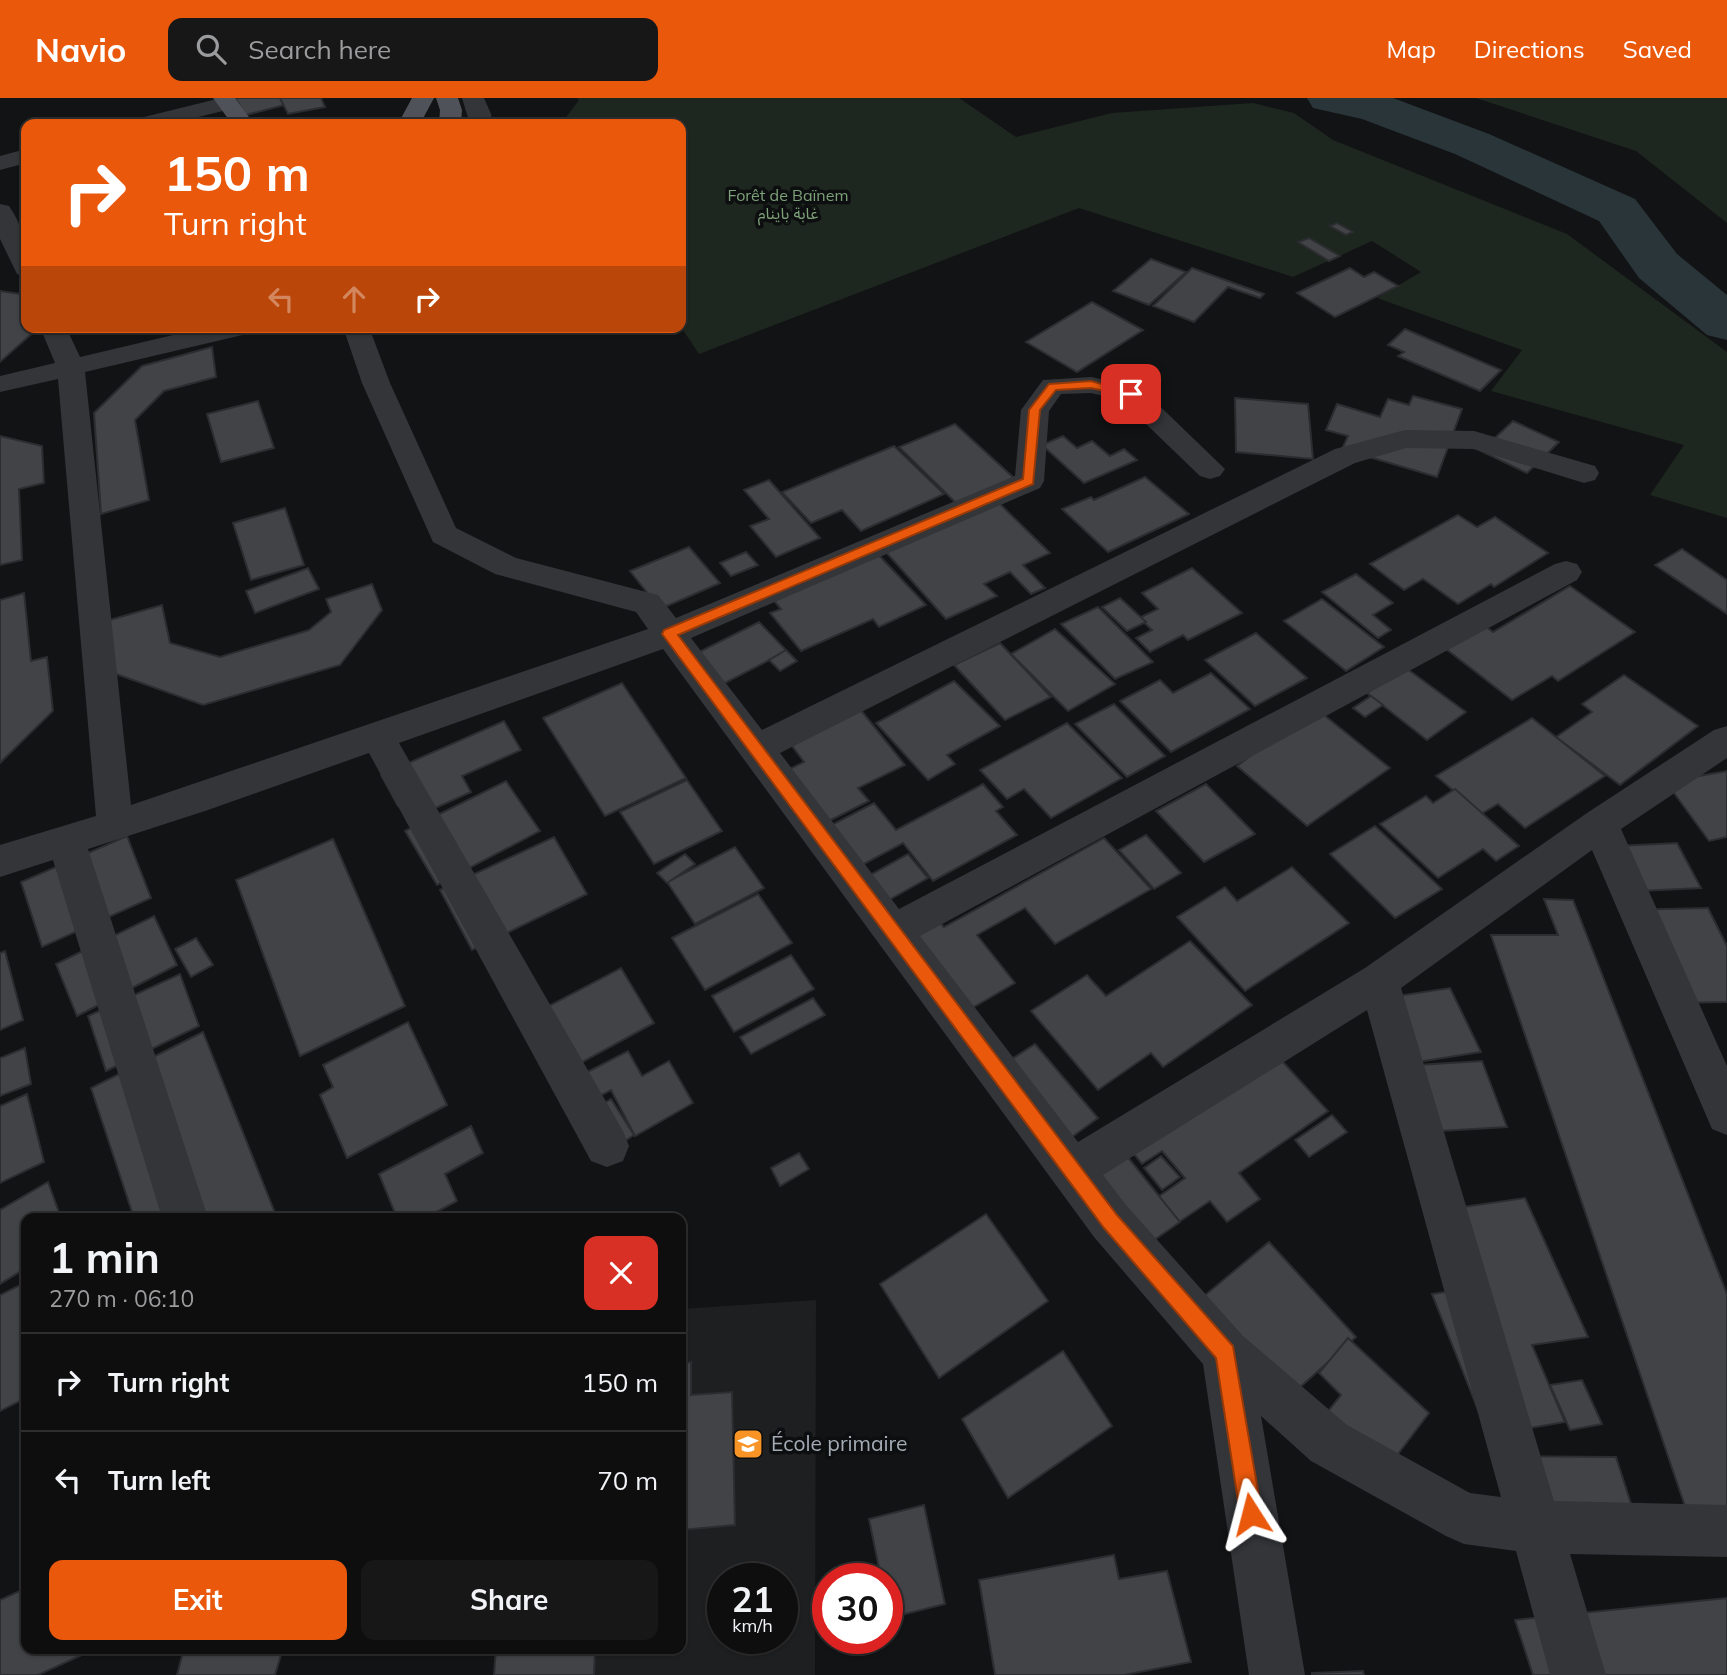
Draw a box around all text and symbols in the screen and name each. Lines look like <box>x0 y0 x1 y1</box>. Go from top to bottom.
search box <box>168 18 658 81</box>
text: Navio <box>35 29 126 70</box>
icon: search <box>192 30 230 68</box>
text: Search here <box>248 33 391 66</box>
text: Map <box>1386 34 1436 64</box>
text: Directions <box>1474 34 1585 64</box>
text: Saved <box>1623 34 1692 64</box>
text: 150 m <box>164 142 310 203</box>
icon: right <box>49 147 140 238</box>
park label: Forêt de Baïnem غابة باينام <box>728 185 848 226</box>
text: Turn right <box>164 203 307 243</box>
icon: left <box>262 280 300 318</box>
icon: ahead <box>335 280 373 318</box>
icon: right <box>408 280 446 318</box>
pin <box>1101 364 1161 424</box>
icon: arrive <box>1112 375 1150 413</box>
text: 1 min <box>49 1231 160 1284</box>
button: close <box>584 1236 658 1310</box>
text: 270 m · 06:10 <box>49 1284 194 1313</box>
icon: right <box>49 1363 87 1401</box>
text: Turn right <box>108 1366 229 1399</box>
text: 150 m <box>582 1366 658 1399</box>
school or university icon: École primaire <box>731 1427 765 1461</box>
place label: École primaire <box>771 1430 908 1456</box>
icon: left <box>49 1461 87 1499</box>
text: Turn left <box>108 1464 210 1497</box>
text: 70 m <box>597 1464 658 1497</box>
position arrow <box>1214 1477 1288 1551</box>
button: Exit <box>49 1560 347 1640</box>
button: Share <box>361 1560 658 1640</box>
speed limit sign: 30 <box>812 1563 903 1654</box>
text: 21 <box>731 1577 774 1621</box>
text: km/h <box>732 1614 773 1637</box>

